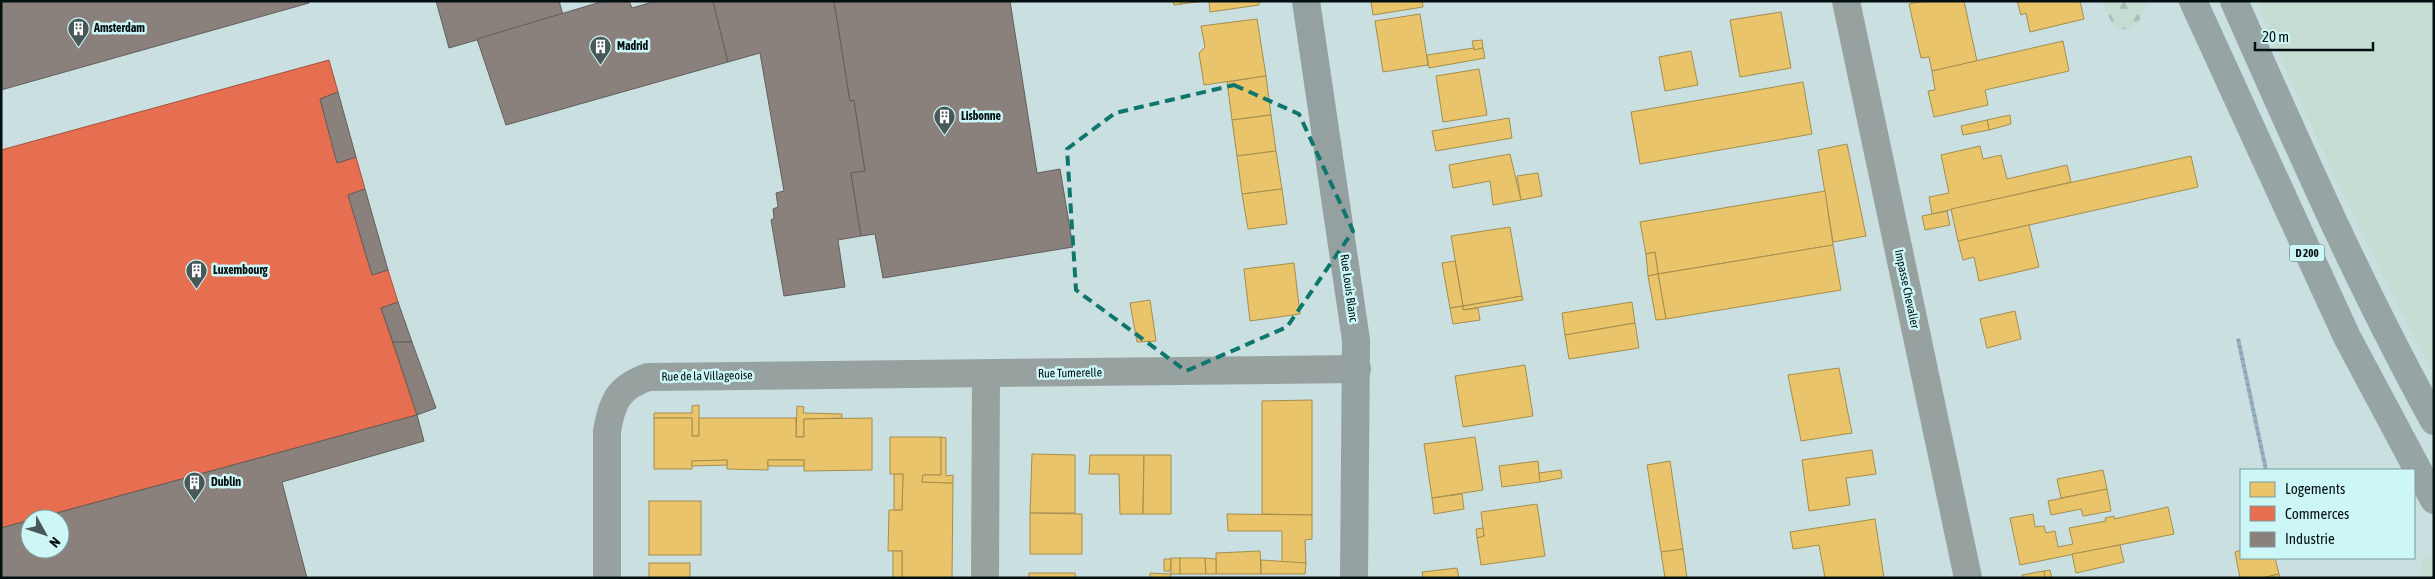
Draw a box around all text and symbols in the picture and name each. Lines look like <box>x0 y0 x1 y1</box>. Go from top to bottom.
building icon: Amsterdam <box>66 16 90 47</box>
scale bar <box>2255 20 2372 52</box>
place label: Amsterdam <box>93 21 145 35</box>
text: 20 m <box>2262 28 2289 45</box>
building icon: Madrid <box>589 34 613 65</box>
place label: Madrid <box>617 39 649 53</box>
building icon: Lisbonne <box>933 104 957 135</box>
place label: Lisbonne <box>961 109 1002 123</box>
road number: D 200 <box>2290 244 2324 262</box>
street label: Impasse Chevalier <box>1892 248 1922 330</box>
street label: Rue Louis Blanc <box>1337 253 1361 323</box>
building icon: Luxembourg <box>185 258 209 289</box>
place label: Luxembourg <box>213 263 269 277</box>
street label: Rue Tumerelle <box>1038 365 1102 381</box>
street label: Rue de la Villageoise <box>661 368 753 384</box>
legend <box>2240 469 2415 559</box>
building icon: Dublin <box>183 470 207 501</box>
place label: Dublin <box>211 475 241 489</box>
text: Logements <box>2285 480 2345 497</box>
text: Commerces <box>2285 505 2349 522</box>
north arrow <box>20 509 70 559</box>
text: Industrie <box>2285 530 2335 547</box>
text: N <box>46 534 64 551</box>

